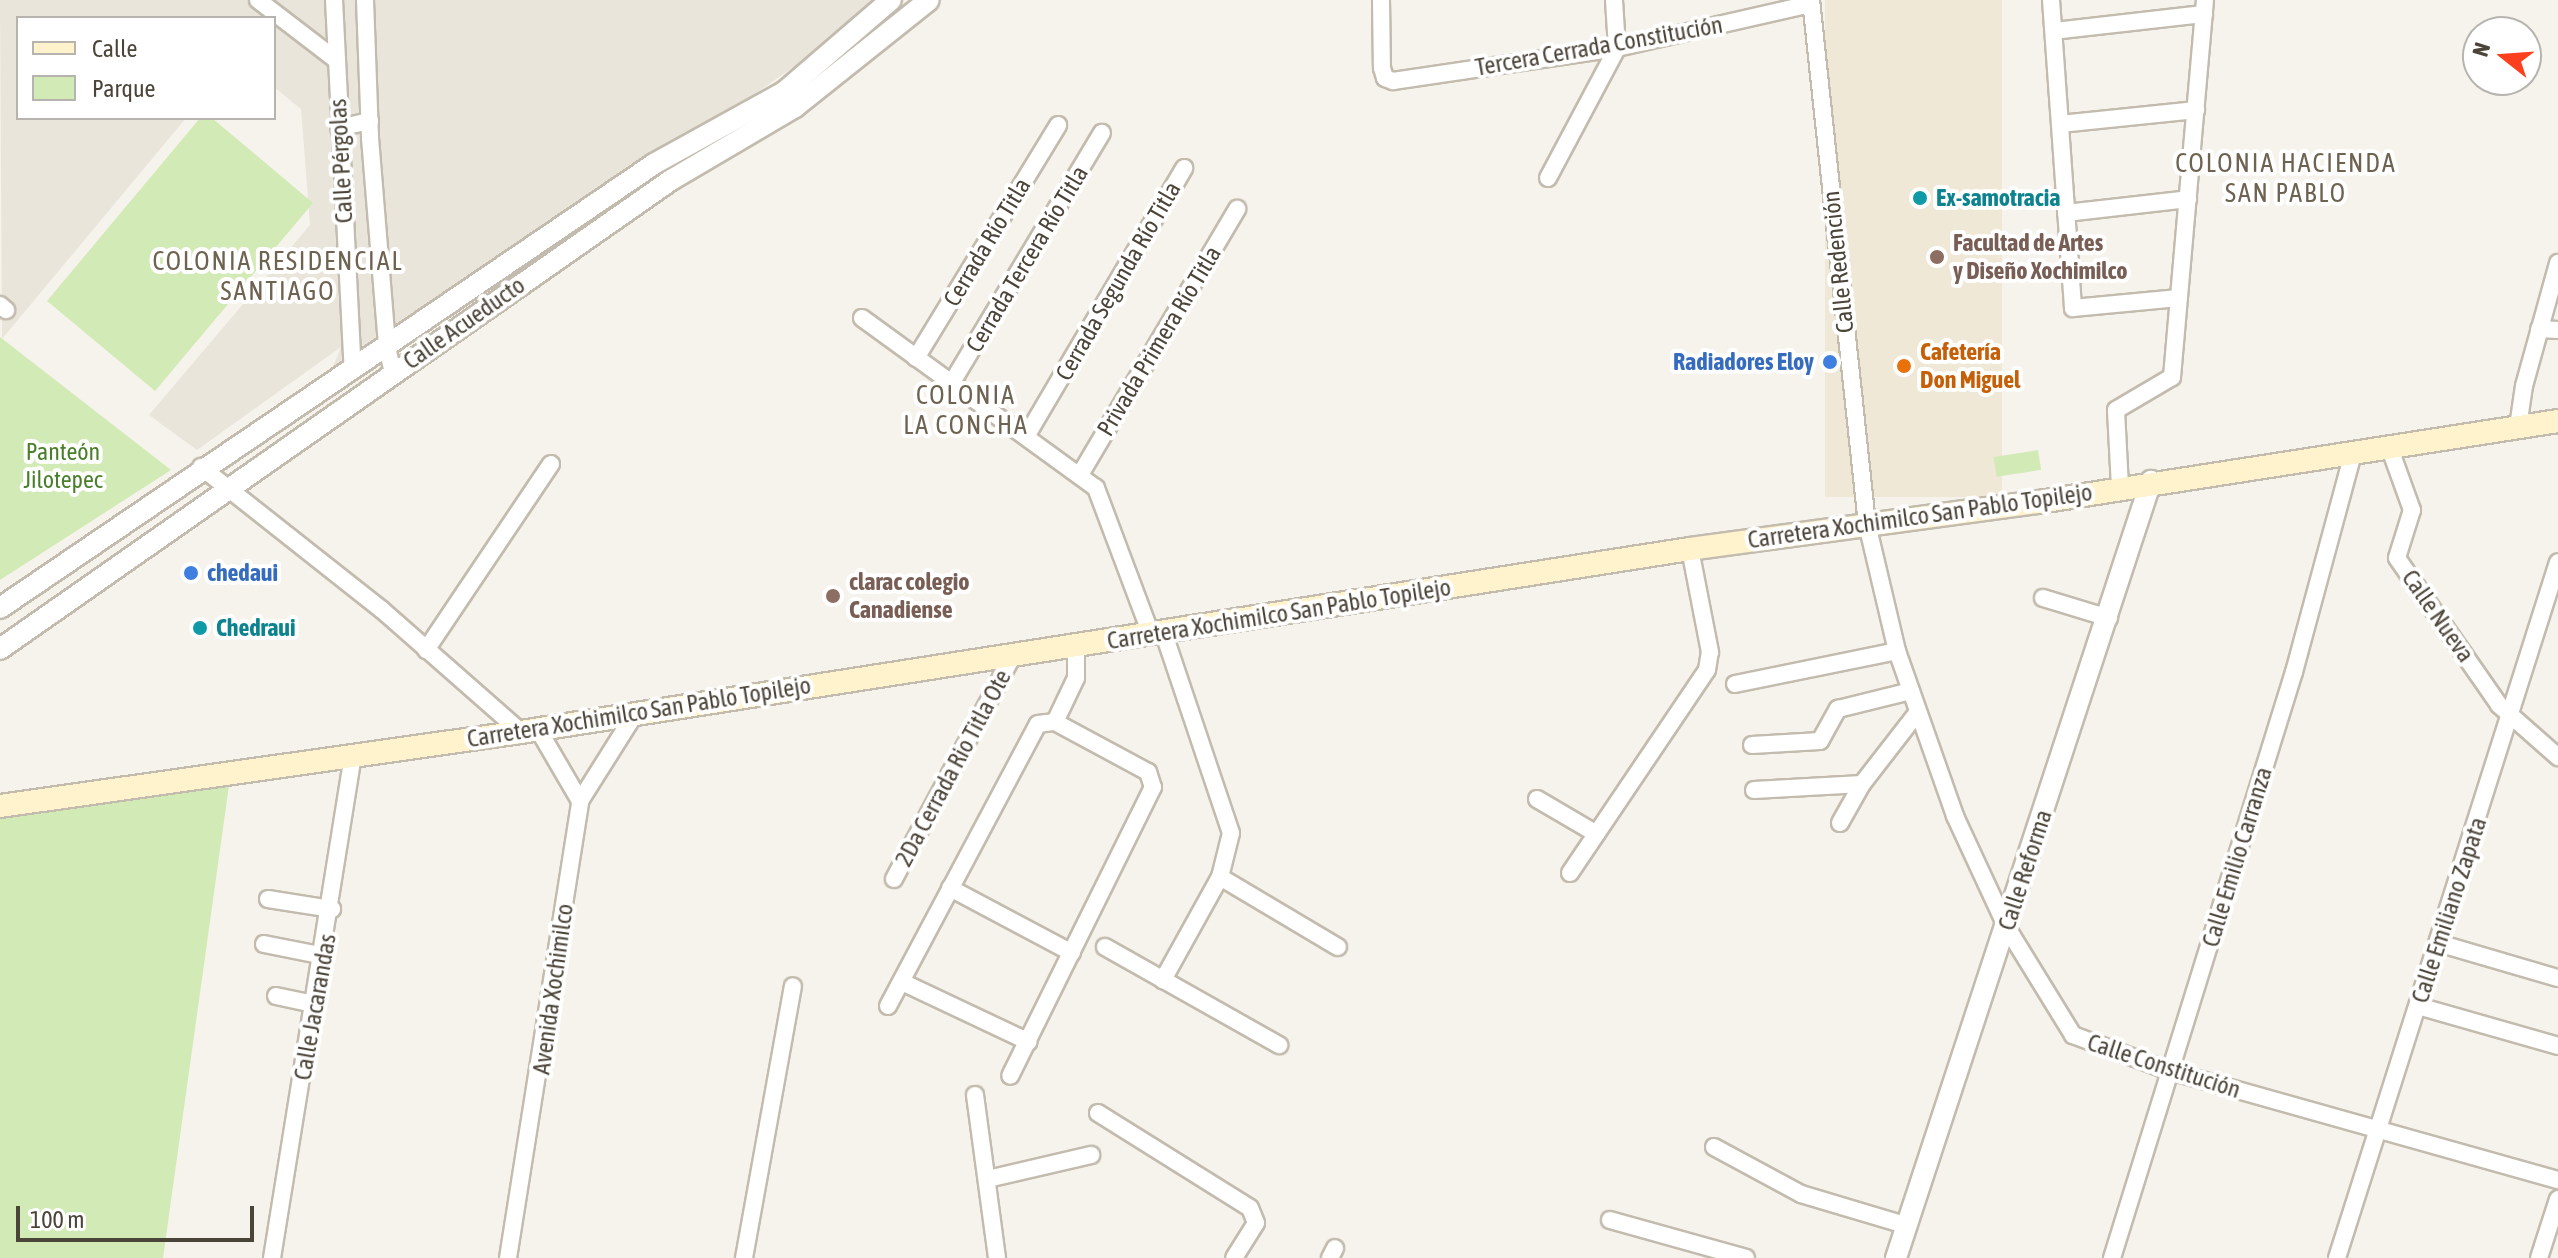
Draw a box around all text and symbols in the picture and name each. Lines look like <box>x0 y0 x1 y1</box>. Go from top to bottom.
street label: Tercera Cerrada Constitución <box>1473 10 1725 82</box>
legend <box>16 16 276 120</box>
north arrow <box>2462 16 2542 96</box>
text: Calle <box>92 35 137 62</box>
text: N <box>2467 40 2495 60</box>
text: Parque <box>92 75 155 102</box>
street label: Calle Pérgolas <box>323 98 359 224</box>
district label: COLONIA HACIENDA SAN PABLO <box>2175 148 2397 210</box>
street label: Cerrada Tercera Río Titla <box>960 161 1094 357</box>
street label: Cerrada Río Titla <box>937 173 1037 311</box>
street label: Cerrada Segunda Río Titla <box>1049 176 1187 386</box>
place label: Ex-samotracia <box>1936 184 2060 212</box>
marker: Ex-samotracia <box>1911 189 1929 207</box>
street label: Calle Redención <box>1816 190 1860 334</box>
place label: Facultad de Artes y Diseño Xochimilco <box>1953 229 2128 285</box>
street label: Privada Primera Río Titla <box>1091 241 1227 441</box>
district label: COLONIA RESIDENCIAL SANTIAGO <box>152 246 404 308</box>
marker: Facultad de Artes y Diseño Xochimilco <box>1928 248 1946 266</box>
street label: Calle Acueducto <box>398 271 530 375</box>
place label: Cafetería Don Miguel <box>1920 338 2020 394</box>
place label: Radiadores Eloy <box>1673 348 1814 376</box>
marker: Radiadores Eloy <box>1821 353 1839 371</box>
marker: Cafetería Don Miguel <box>1895 357 1913 375</box>
district label: COLONIA LA CONCHA <box>903 380 1029 442</box>
park label: Panteón Jilotepec <box>23 438 103 494</box>
street label: Carretera Xochimilco San Pablo Topilejo <box>1746 478 2094 554</box>
place label: chedaui <box>207 559 278 587</box>
marker: chedaui <box>182 564 200 582</box>
street label: Calle Nueva <box>2396 564 2480 668</box>
place label: clarac colegio Canadiense <box>849 568 970 624</box>
street label: Carretera Xochimilco San Pablo Topilejo <box>1105 573 1453 655</box>
marker: clarac colegio Canadiense <box>824 587 842 605</box>
place label: Chedraui <box>216 614 295 642</box>
marker: Chedraui <box>191 619 209 637</box>
street label: 2Da Cerrada Rio Titla Ote <box>889 665 1017 871</box>
street label: Carretera Xochimilco San Pablo Topilejo <box>465 671 813 753</box>
street label: Calle Emilio Carranza <box>2196 764 2278 950</box>
street label: Calle Reforma <box>1992 806 2058 934</box>
street label: Calle Emiliano Zapata <box>2405 814 2493 1006</box>
street label: Avenida Xochimilco <box>527 902 579 1076</box>
street label: Calle Jacarandas <box>288 932 342 1082</box>
street label: Calle Constitución <box>2084 1028 2244 1104</box>
scale bar <box>20 1190 258 1240</box>
text: 100 m <box>30 1206 84 1233</box>

